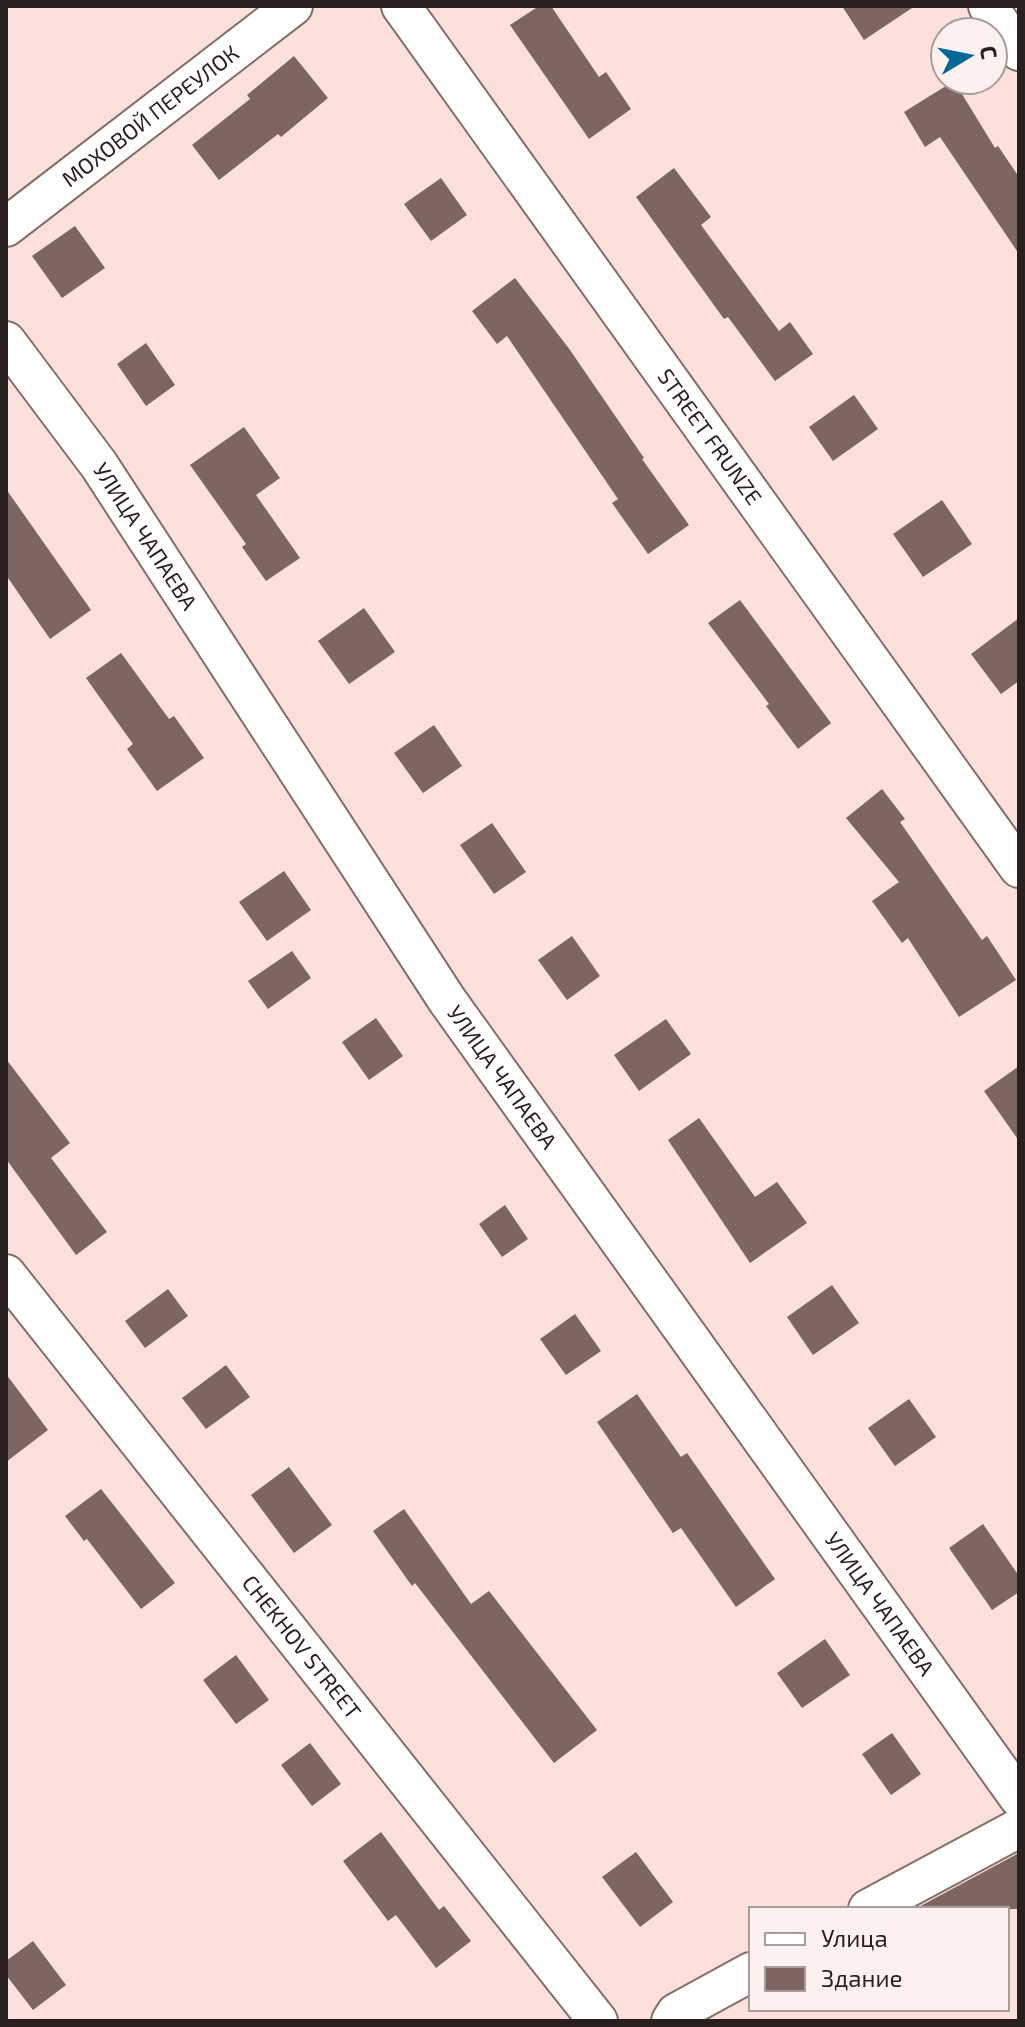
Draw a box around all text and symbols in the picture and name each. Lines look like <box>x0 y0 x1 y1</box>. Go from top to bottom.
north arrow <box>929 16 1009 96</box>
street label: МОХОВОЙ ПЕРЕУЛОК <box>56 39 243 191</box>
text: С <box>976 44 1004 61</box>
street label: STREET FRUNZE <box>653 363 768 509</box>
street label: УЛИЦА ЧАПАЕВА <box>89 457 204 614</box>
street label: УЛИЦА ЧАПАЕВА <box>443 1000 563 1153</box>
street label: УЛИЦА ЧАПАЕВА <box>820 1526 941 1680</box>
street label: CHEKHOV STREET <box>238 1569 367 1724</box>
legend <box>749 1907 1009 2011</box>
text: Улица <box>821 1923 888 1952</box>
text: Здание <box>821 1963 903 1992</box>

